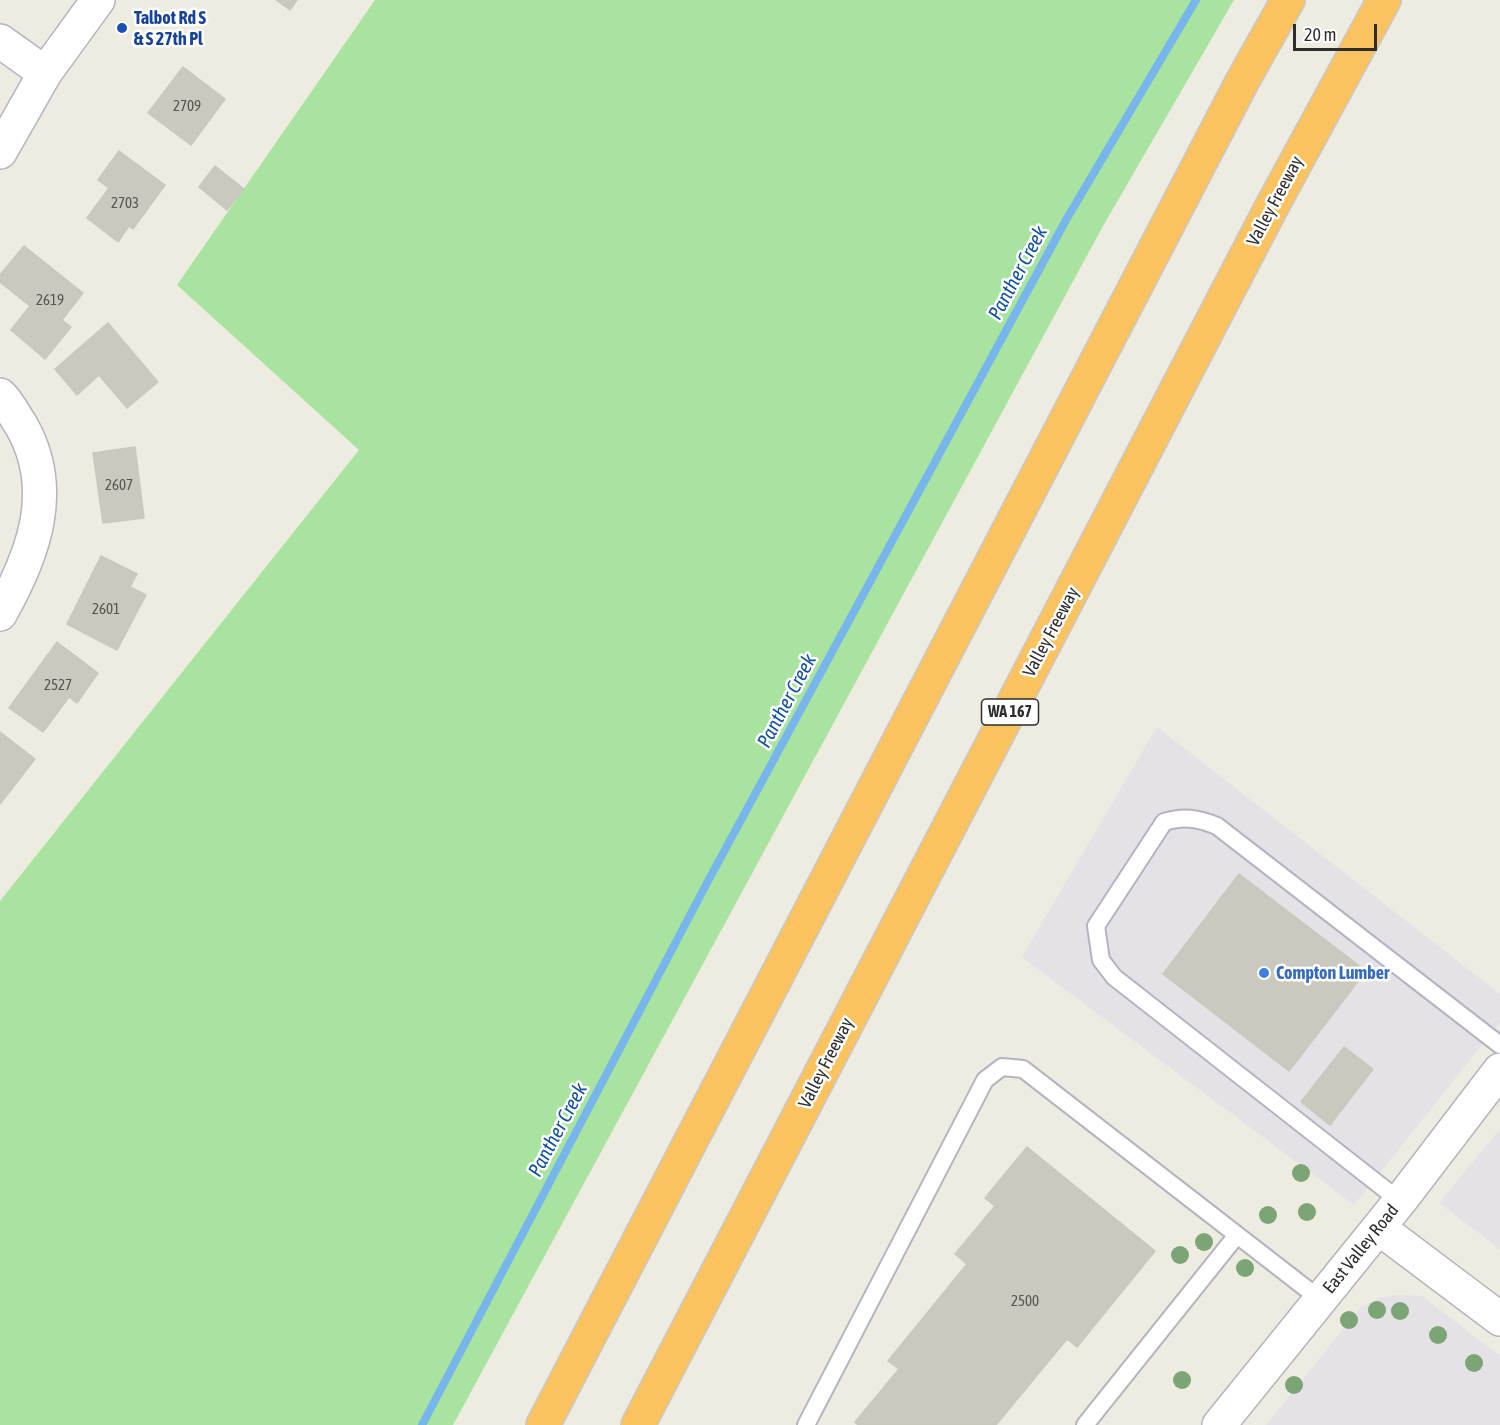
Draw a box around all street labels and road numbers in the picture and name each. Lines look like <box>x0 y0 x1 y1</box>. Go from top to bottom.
street label: Valley Freeway <box>1242 152 1308 250</box>
street label: Valley Freeway <box>1018 583 1084 681</box>
road number: WA 167 <box>982 699 1038 725</box>
street label: Valley Freeway <box>794 1014 858 1112</box>
street label: East Valley Road <box>1319 1200 1403 1298</box>

